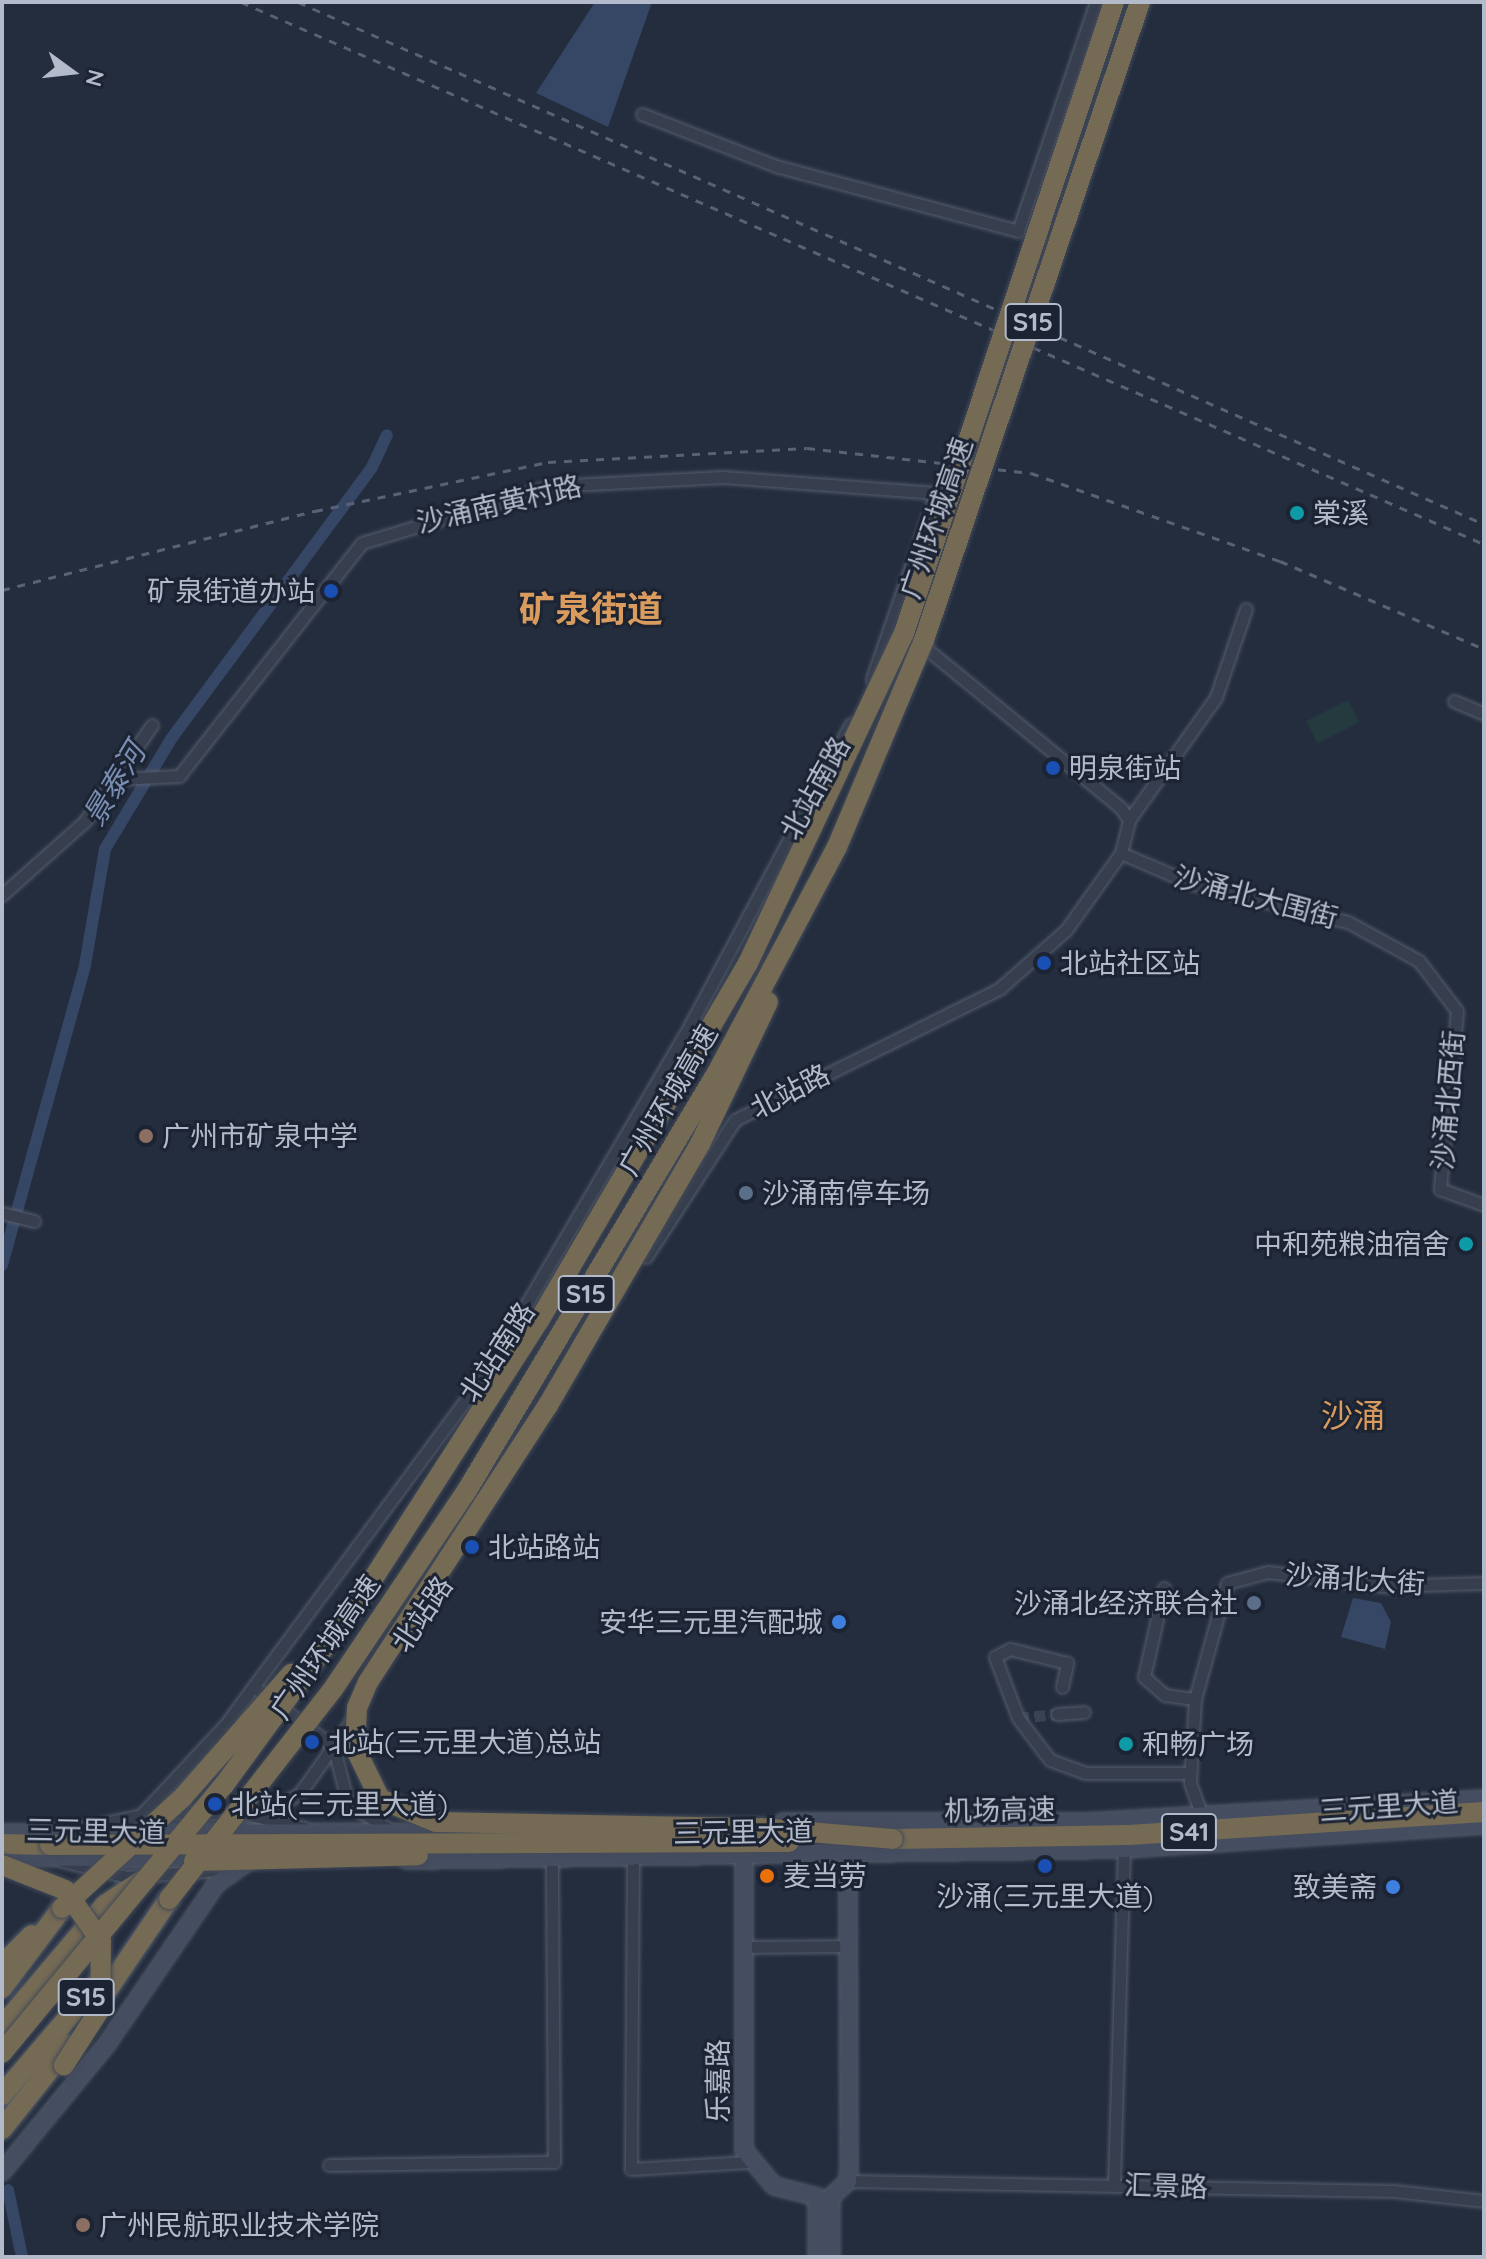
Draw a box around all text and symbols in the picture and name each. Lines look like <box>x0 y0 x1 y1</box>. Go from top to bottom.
north arrow <box>32 32 112 112</box>
text: N <box>80 67 111 90</box>
road number: S15 <box>1003 300 1063 344</box>
street label: 广州环城高速 <box>893 433 979 603</box>
street label: 沙涌南黄村路 <box>413 469 585 539</box>
place label: 棠溪 <box>1313 496 1369 530</box>
marker: 棠溪 <box>1288 504 1306 522</box>
place label: 矿泉街道办站 <box>147 574 315 608</box>
marker: 矿泉街道办站 <box>322 582 340 600</box>
district label: 矿泉街道 <box>519 587 663 631</box>
street label: 北站南路 <box>773 731 857 845</box>
water label: 景泰河 <box>75 736 153 832</box>
place label: 明泉街站 <box>1069 751 1181 785</box>
marker: 明泉街站 <box>1044 759 1062 777</box>
street label: 沙涌北大围街 <box>1171 859 1341 935</box>
place label: 北站社区站 <box>1060 946 1200 980</box>
marker: 北站社区站 <box>1035 954 1053 972</box>
street label: 广州环城高速 <box>611 1019 725 1181</box>
street label: 沙涌北西街 <box>1425 1029 1471 1171</box>
street label: 北站路 <box>745 1057 835 1125</box>
place label: 广州市矿泉中学 <box>162 1119 358 1153</box>
marker: 广州市矿泉中学 <box>137 1127 155 1145</box>
place label: 沙涌南停车场 <box>762 1176 930 1210</box>
marker: 沙涌南停车场 <box>737 1184 755 1202</box>
place label: 中和苑粮油宿舍 <box>1254 1227 1450 1261</box>
marker: 中和苑粮油宿舍 <box>1457 1235 1475 1253</box>
road number: S15 <box>556 1272 616 1316</box>
street label: 北站南路 <box>452 1296 542 1408</box>
district label: 沙涌 <box>1321 1396 1385 1434</box>
place label: 北站路站 <box>488 1530 600 1564</box>
marker: 北站路站 <box>463 1538 481 1556</box>
street label: 沙涌北大街 <box>1284 1557 1426 1601</box>
street label: 广州环城高速 <box>263 1569 387 1725</box>
street label: 北站路 <box>385 1570 459 1658</box>
place label: 沙涌北经济联合社 <box>1014 1586 1238 1620</box>
marker: 沙涌北经济联合社 <box>1245 1594 1263 1612</box>
place label: 安华三元里汽配城 <box>599 1605 823 1639</box>
marker: 安华三元里汽配城 <box>830 1613 848 1631</box>
place label: 北站(三元里大道)总站 <box>328 1725 601 1759</box>
place label: 和畅广场 <box>1142 1727 1254 1761</box>
marker: 北站(三元里大道)总站 <box>303 1733 321 1751</box>
marker: 和畅广场 <box>1117 1735 1135 1753</box>
street label: 三元里大道 <box>1318 1784 1460 1828</box>
place label: 北站(三元里大道) <box>231 1787 448 1821</box>
street label: 机场高速 <box>944 1792 1056 1828</box>
marker: 北站(三元里大道) <box>206 1795 224 1813</box>
road number: S41 <box>1159 1810 1219 1854</box>
street label: 三元里大道 <box>26 1813 166 1849</box>
street label: 三元里大道 <box>673 1814 813 1850</box>
marker: 沙涌(三元里大道) <box>1036 1857 1054 1875</box>
place label: 麦当劳 <box>783 1859 867 1893</box>
marker: 麦当劳 <box>758 1867 776 1885</box>
place label: 致美斋 <box>1293 1870 1377 1904</box>
marker: 致美斋 <box>1384 1878 1402 1896</box>
place label: 沙涌(三元里大道) <box>937 1879 1153 1913</box>
road number: S15 <box>56 1975 116 2019</box>
street label: 乐嘉路 <box>701 2039 735 2123</box>
street label: 汇景路 <box>1123 2168 1209 2204</box>
place label: 广州民航职业技术学院 <box>99 2208 379 2242</box>
marker: 广州民航职业技术学院 <box>74 2216 92 2234</box>

